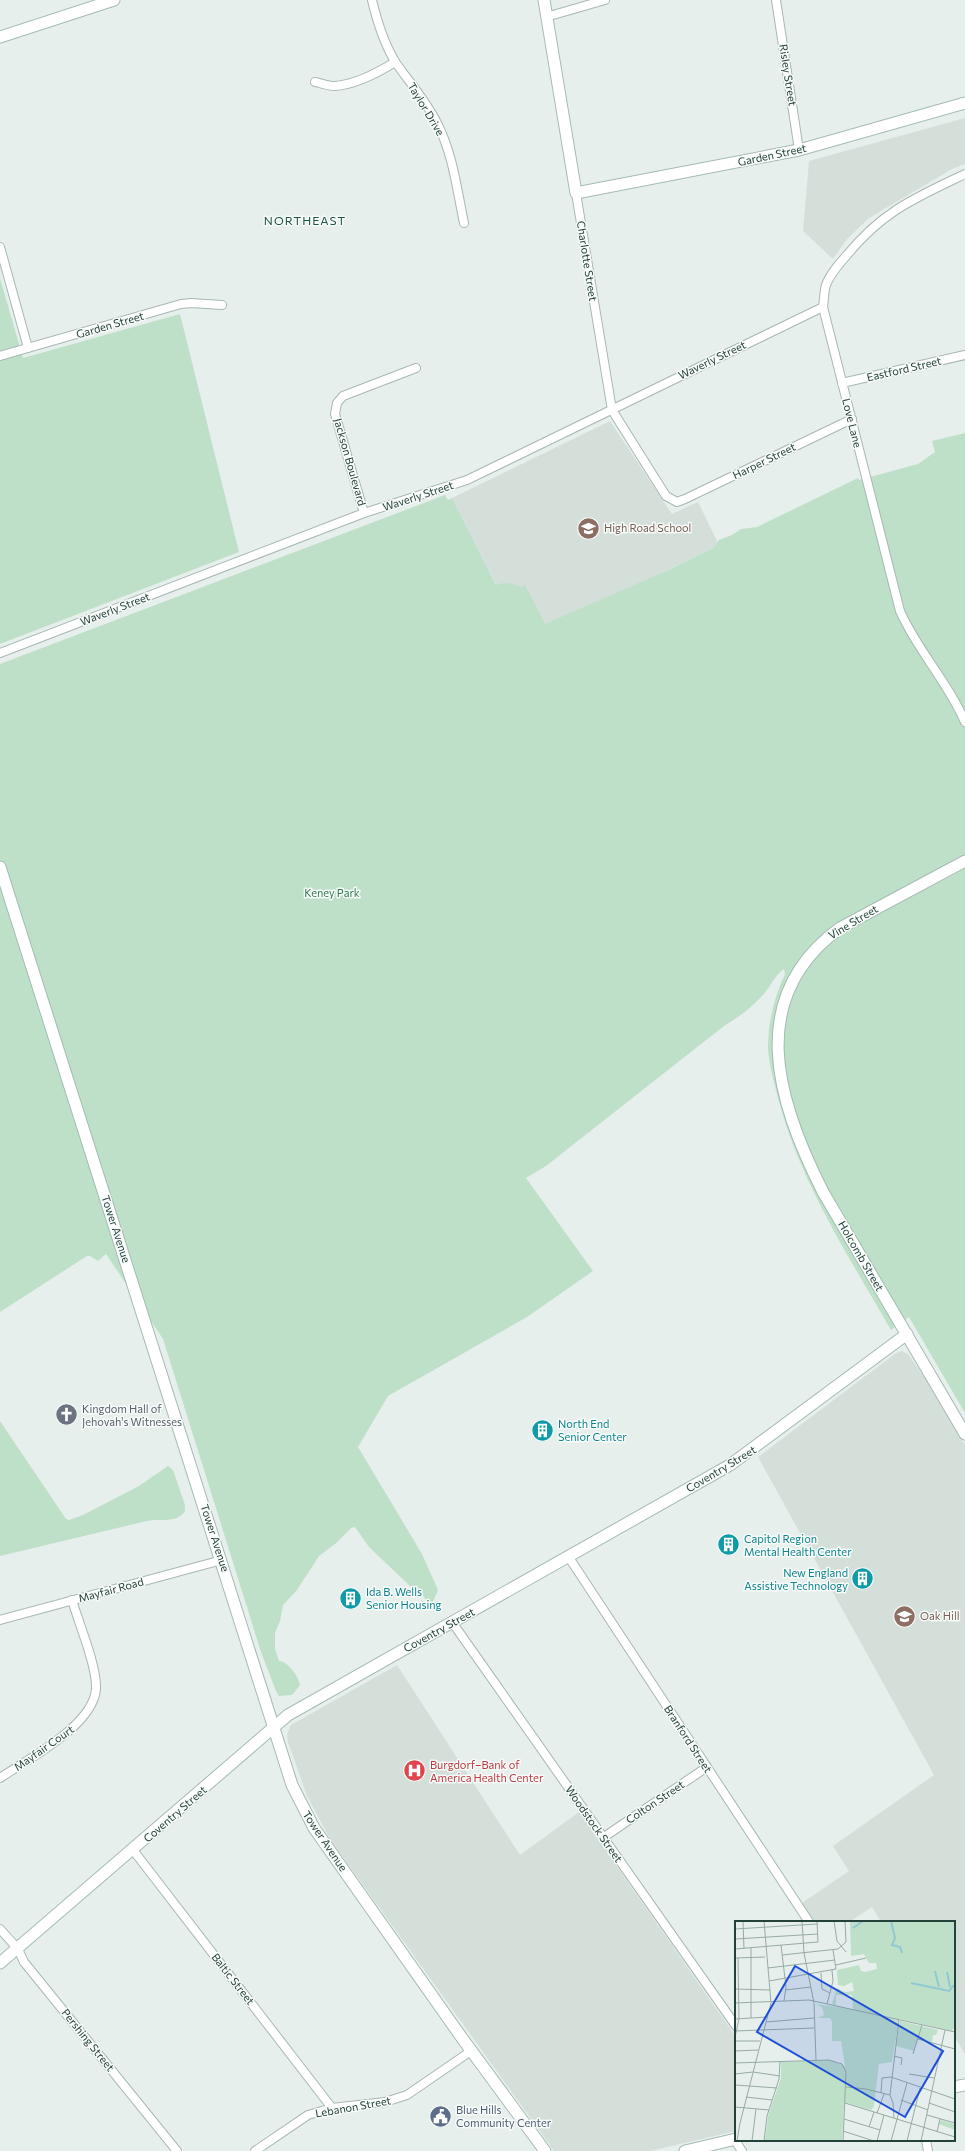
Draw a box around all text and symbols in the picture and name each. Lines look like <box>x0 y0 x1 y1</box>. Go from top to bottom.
street label: Risley Street <box>777 43 800 107</box>
street label: Taylor Drive <box>405 80 448 138</box>
street label: Garden Street <box>736 141 808 168</box>
district label: NORTHEAST <box>264 213 346 227</box>
street label: Charlotte Street <box>575 220 600 303</box>
street label: Garden Street <box>75 309 146 340</box>
street label: Waverly Street <box>676 337 748 382</box>
street label: Eastford Street <box>865 354 943 383</box>
street label: Love Lane <box>840 397 865 449</box>
street label: Jackson Boulevard <box>331 417 369 507</box>
street label: Harper Street <box>730 440 798 481</box>
street label: Waverly Street <box>381 478 455 513</box>
school or university icon: High Road School <box>576 515 602 541</box>
place label: High Road School <box>604 521 691 534</box>
street label: Waverly Street <box>78 589 152 628</box>
park label: Keney Park <box>304 886 360 899</box>
street label: Vine Street <box>826 901 880 941</box>
street label: Tower Avenue <box>99 1193 134 1264</box>
street label: Holcomb Street <box>836 1218 887 1294</box>
church icon: Kingdom Hall of Jehovah's Witnesses <box>54 1402 80 1428</box>
place label: Kingdom Hall of Jehovah's Witnesses <box>82 1402 182 1429</box>
building icon: North End Senior Center <box>530 1417 556 1443</box>
place label: North End Senior Center <box>558 1417 627 1443</box>
street label: Coventry Street <box>683 1442 758 1495</box>
street label: Tower Avenue <box>198 1502 233 1573</box>
building icon: Capitol Region Mental Health Center <box>715 1532 741 1558</box>
place label: Capitol Region Mental Health Center <box>744 1532 852 1558</box>
place label: New England Assistive Technology <box>744 1566 848 1592</box>
building icon: New England Assistive Technology <box>850 1566 876 1592</box>
street label: Mayfair Road <box>77 1575 145 1604</box>
building icon: Ida B. Wells Senior Housing <box>337 1585 363 1611</box>
place label: Ida B. Wells Senior Housing <box>366 1585 442 1611</box>
school or university icon: Oak Hill <box>892 1603 918 1629</box>
street label: Coventry Street <box>401 1604 477 1654</box>
place label: Oak Hill <box>920 1609 959 1622</box>
street label: Branford Street <box>662 1703 715 1775</box>
street label: Mayfair Court <box>11 1722 77 1773</box>
hospital icon: Burgdorf–Bank of America Health Center <box>402 1758 428 1784</box>
place label: Burgdorf–Bank of America Health Center <box>430 1758 544 1784</box>
street label: Colton Street <box>623 1777 687 1826</box>
street label: Coventry Street <box>140 1782 209 1845</box>
street label: Woodstock Street <box>563 1783 626 1865</box>
street label: Tower Avenue <box>300 1808 351 1874</box>
inset map <box>735 1921 955 2141</box>
street label: Baltic Street <box>209 1950 258 2007</box>
street label: Pershing Street <box>59 2006 118 2074</box>
street label: Lebanon Street <box>314 2093 392 2120</box>
public building icon: Blue Hills Community Center <box>428 2103 454 2129</box>
place label: Blue Hills Community Center <box>456 2103 552 2129</box>

